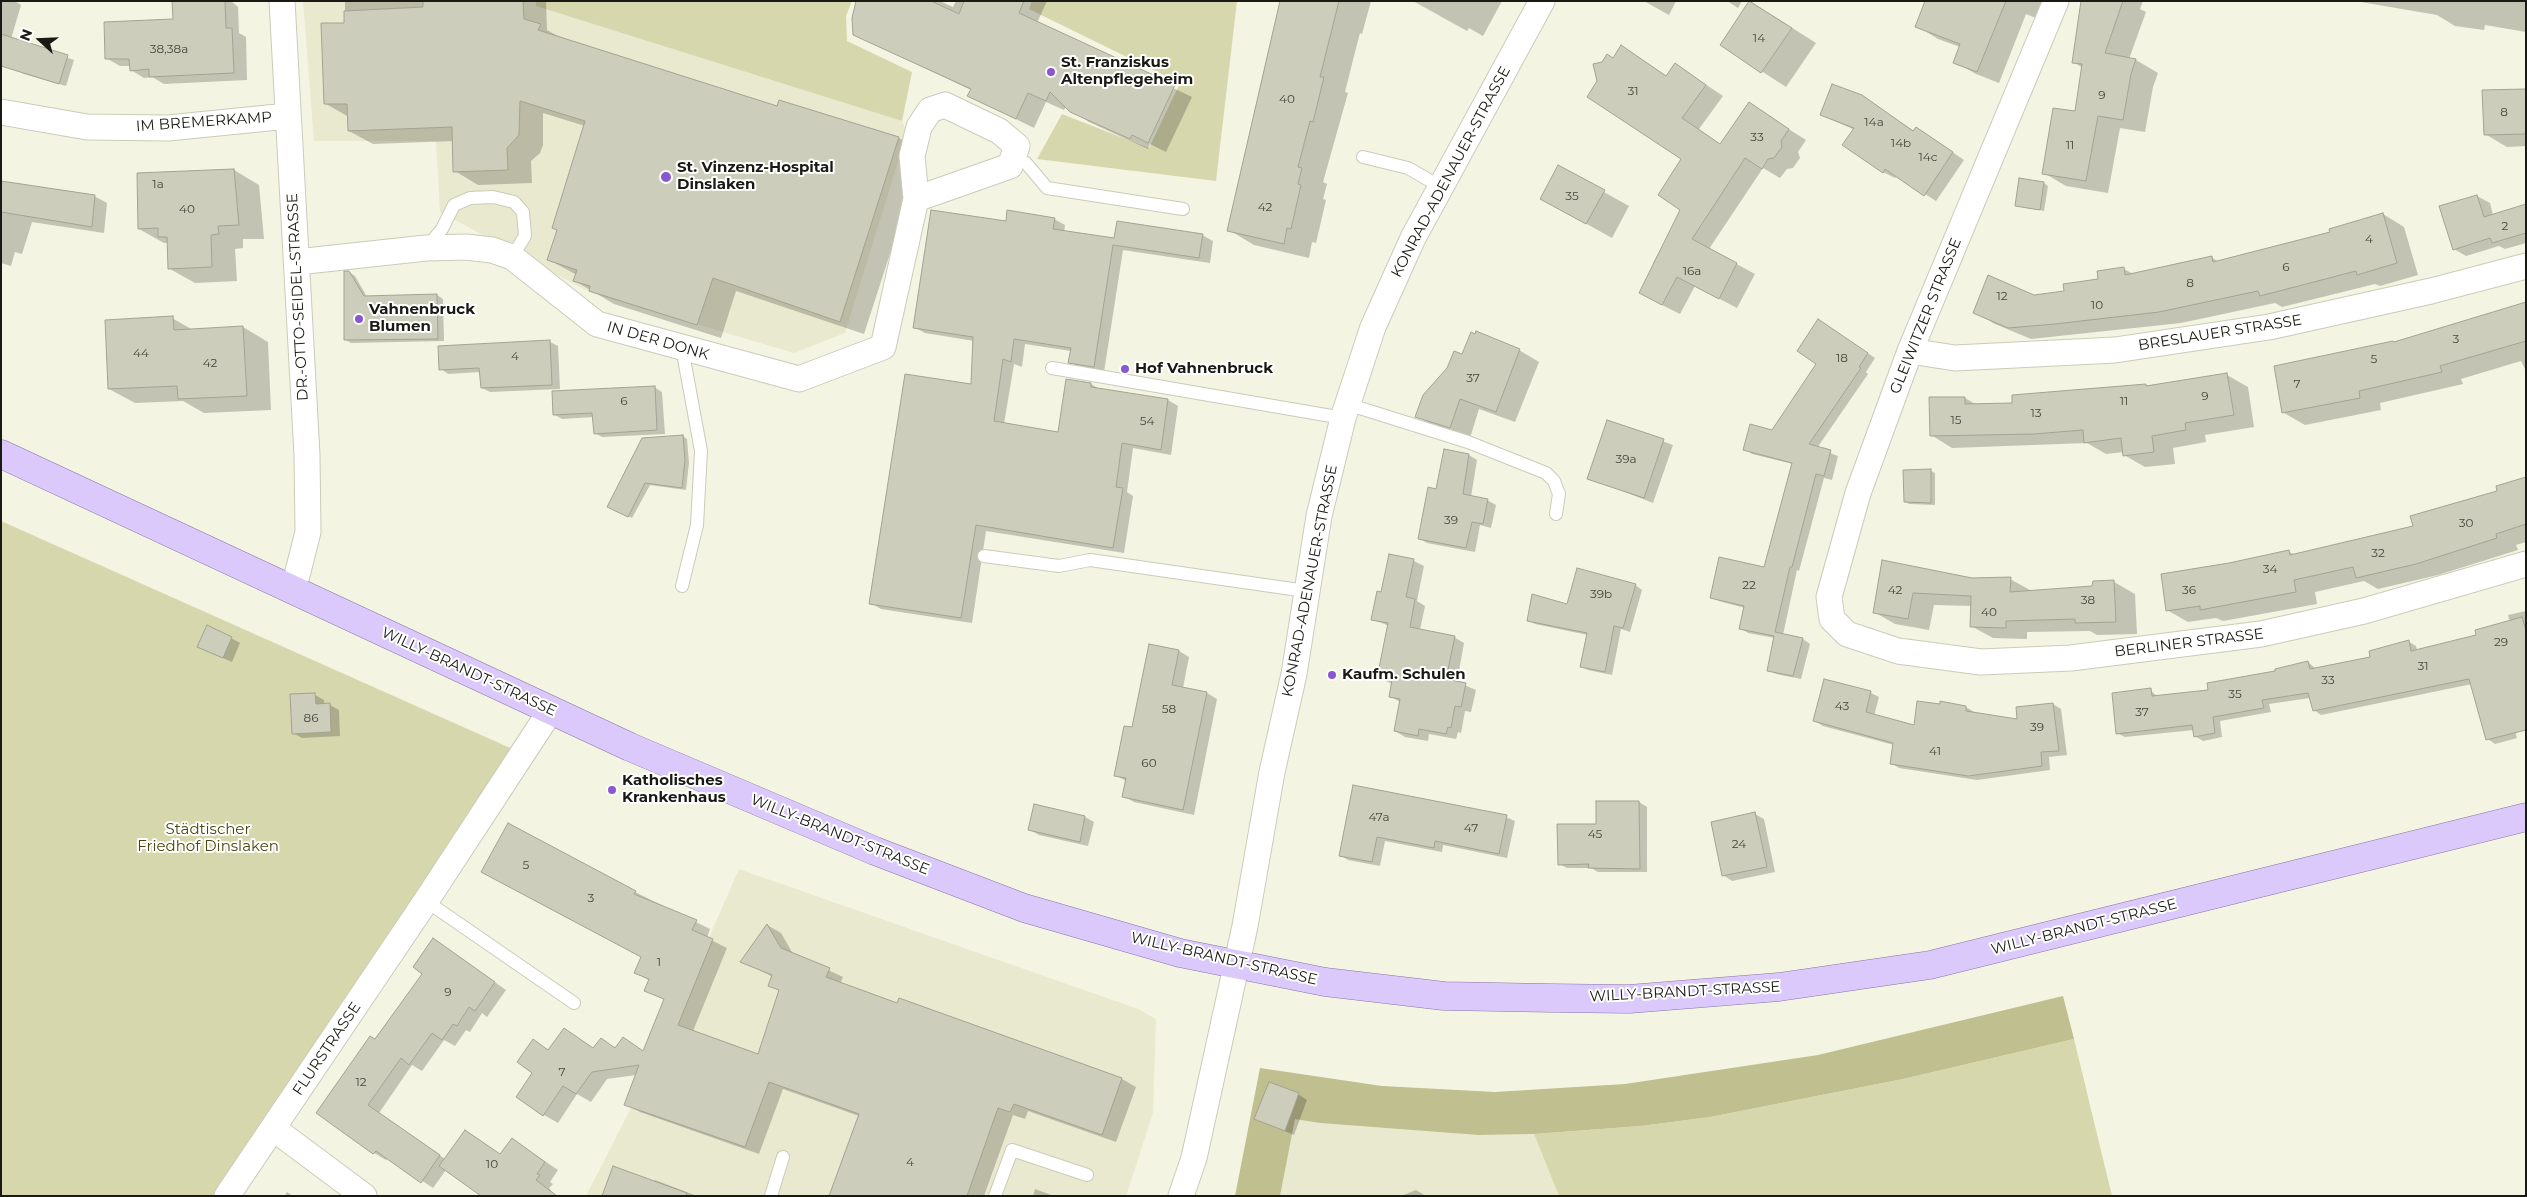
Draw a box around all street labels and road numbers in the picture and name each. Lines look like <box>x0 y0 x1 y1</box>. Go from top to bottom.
street label: KONRAD-ADENAUER-STRASSE <box>1388 63 1514 281</box>
street label: IM BREMERKAMP <box>135 108 273 136</box>
street label: DR.-OTTO-SEIDEL-STRASSE <box>284 193 312 401</box>
street label: GLEIWITZER STRASSE <box>1886 235 1966 397</box>
street label: BRESLAUER STRASSE <box>2137 311 2303 355</box>
street label: IN DER DONK <box>605 318 711 364</box>
street label: KONRAD-ADENAUER-STRASSE <box>1279 463 1341 699</box>
street label: WILLY-BRANDT-STRASSE <box>379 623 559 721</box>
street label: BERLINER STRASSE <box>2113 625 2265 661</box>
street label: WILLY-BRANDT-STRASSE <box>748 791 932 879</box>
street label: WILLY-BRANDT-STRASSE <box>1989 895 2179 959</box>
street label: WILLY-BRANDT-STRASSE <box>1129 929 1319 989</box>
street label: WILLY-BRANDT-STRASSE <box>1589 978 1781 1006</box>
street label: FLURSTRASSE <box>289 999 365 1099</box>

